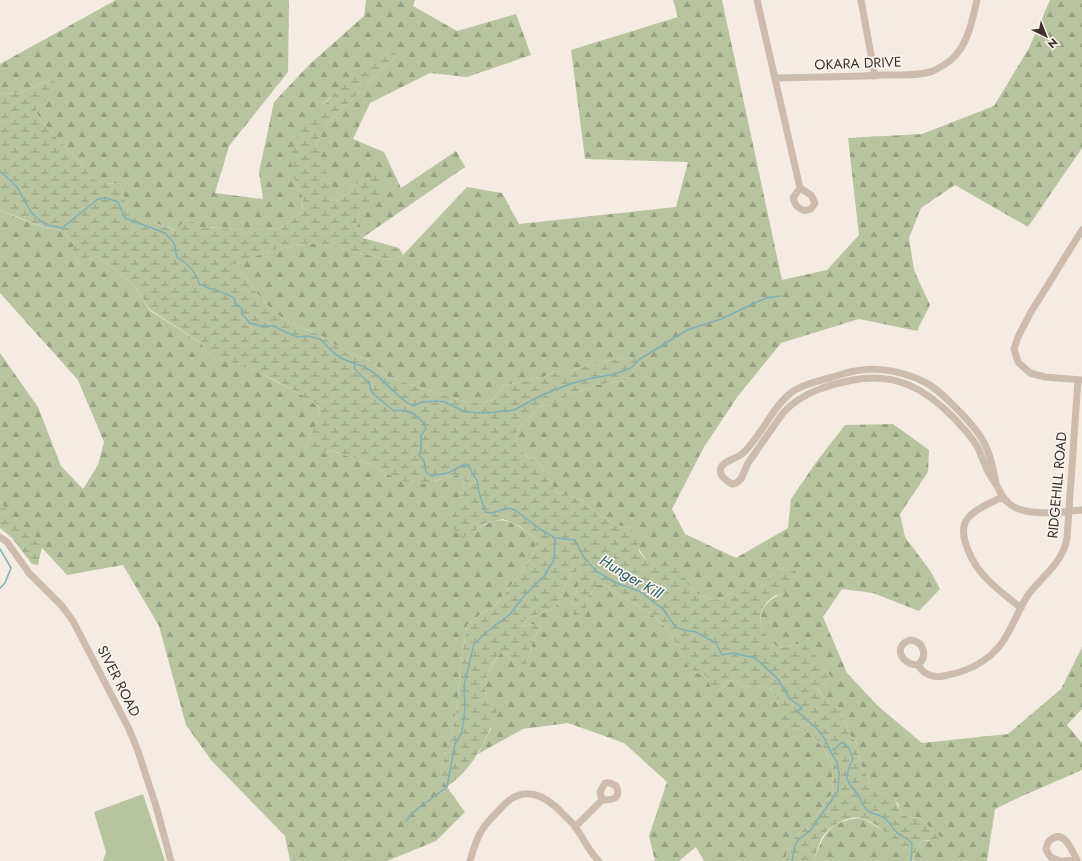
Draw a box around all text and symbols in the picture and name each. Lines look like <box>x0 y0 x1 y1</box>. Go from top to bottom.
north arrow <box>1026 16 1066 56</box>
text: N <box>1044 34 1061 52</box>
street label: OKARA DRIVE <box>814 51 902 75</box>
street label: RIDGEHILL ROAD <box>1042 431 1072 539</box>
water label: Hunger Kill <box>595 550 667 605</box>
street label: SIVER ROAD <box>93 642 145 720</box>

